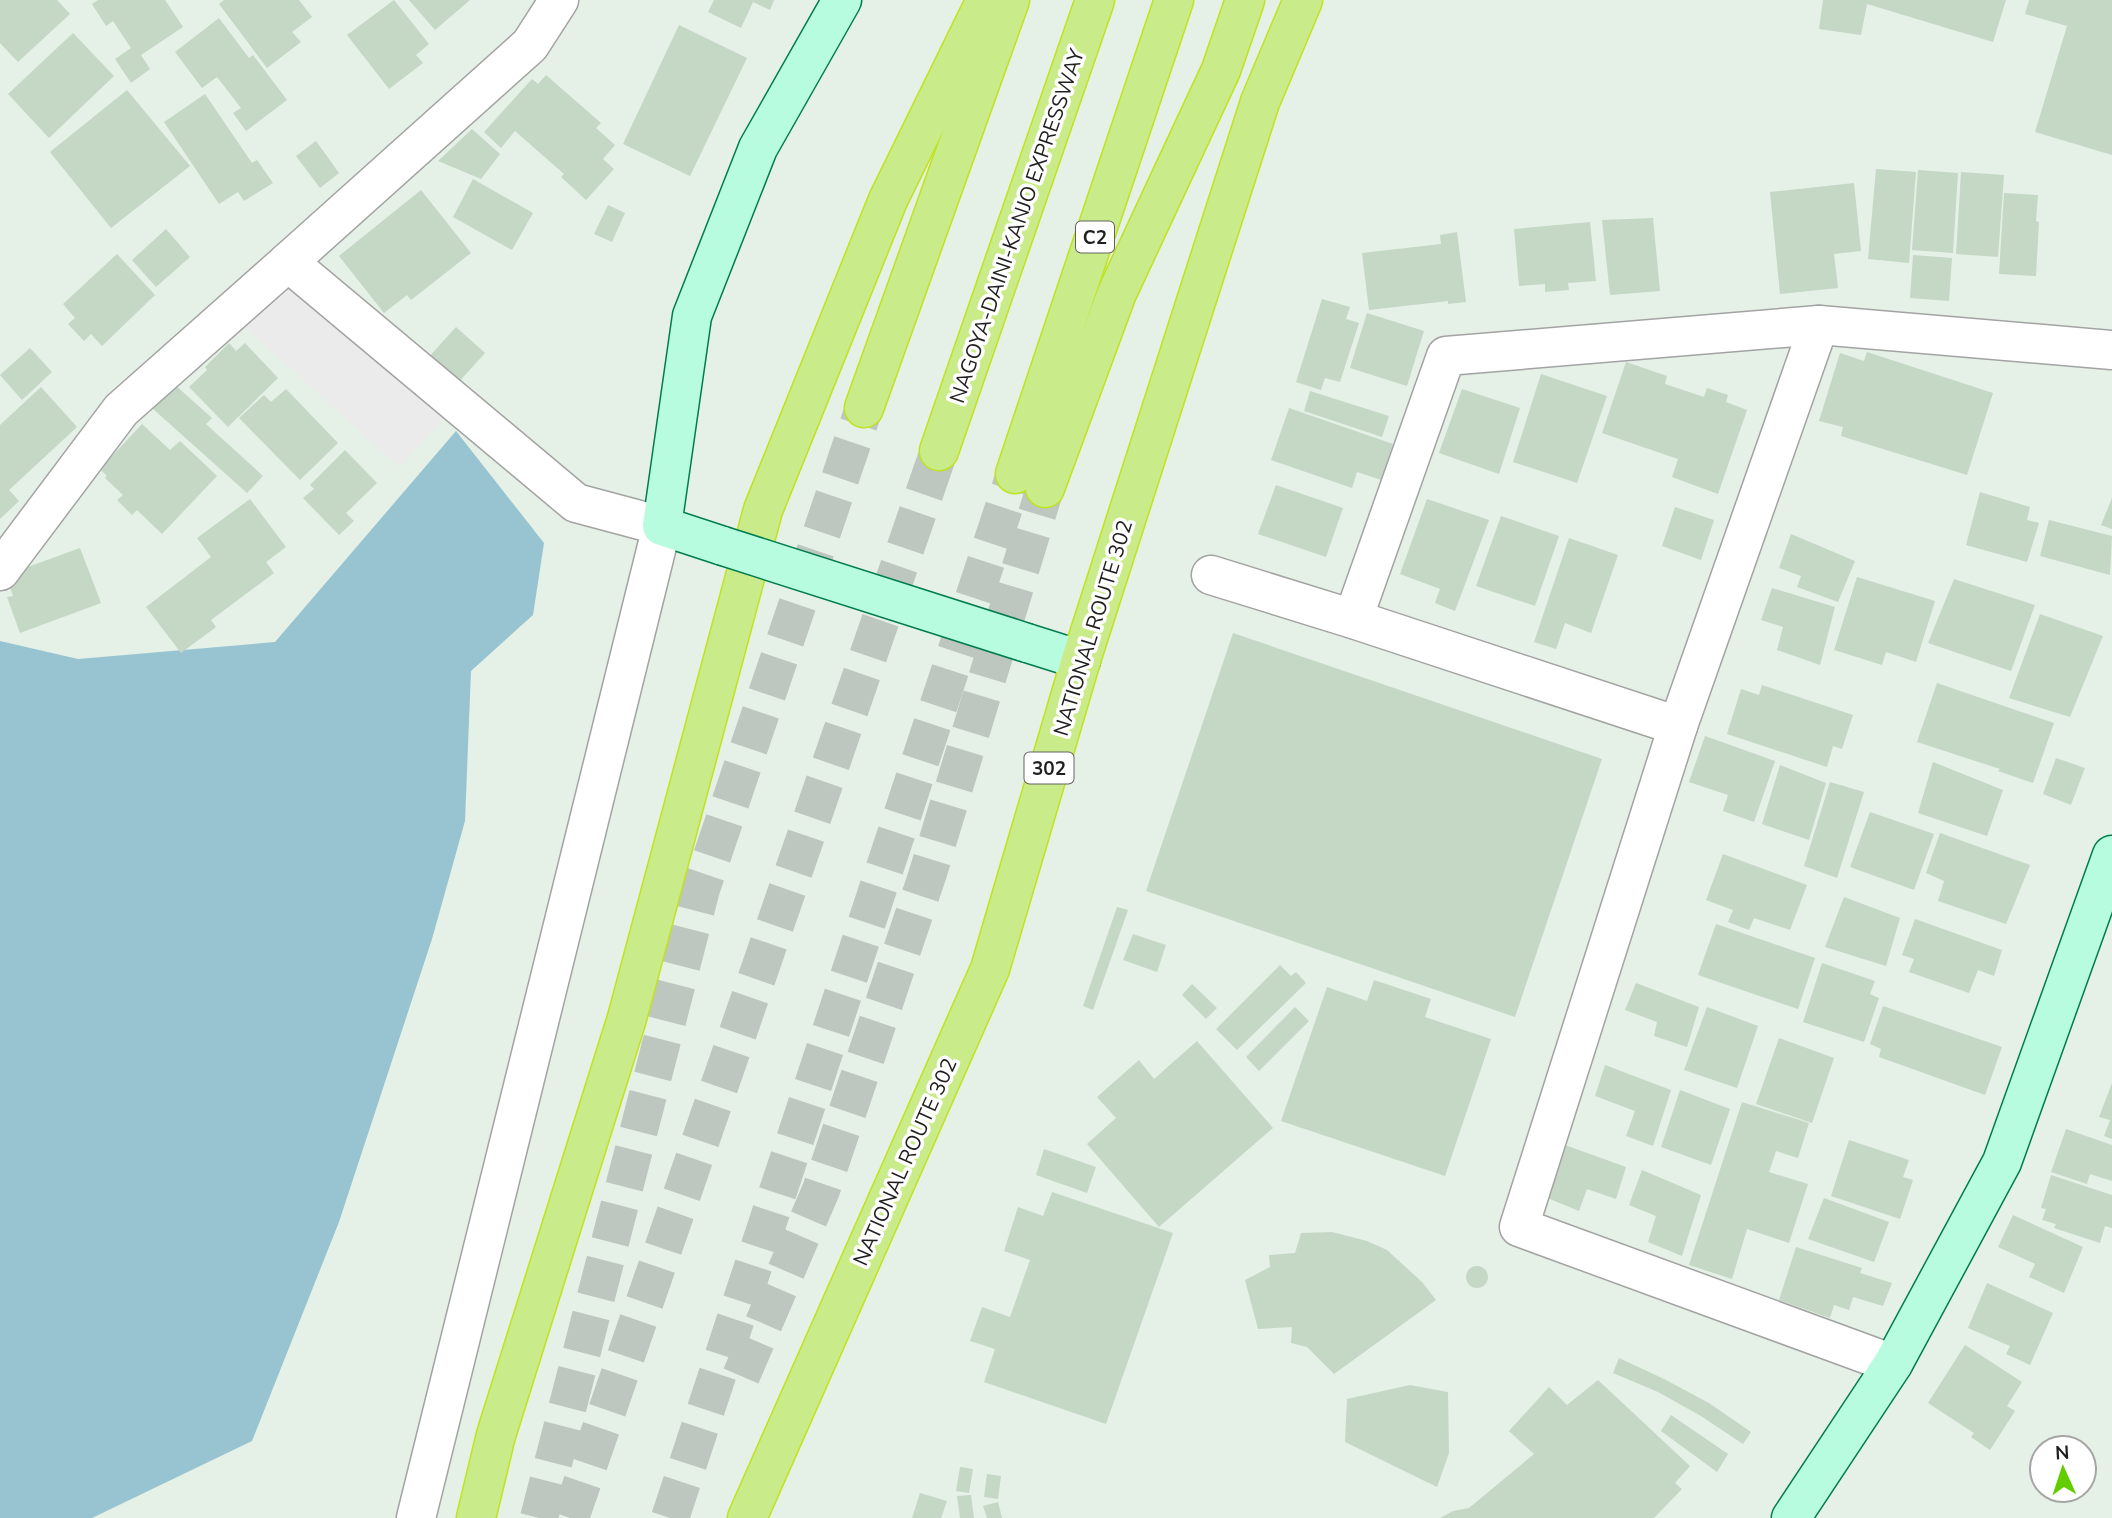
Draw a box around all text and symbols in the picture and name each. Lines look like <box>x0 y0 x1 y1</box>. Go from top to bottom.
street label: NAGOYA-DAINI-KANJO EXPRESSWAY <box>943 45 1091 407</box>
road number: C2 <box>1076 221 1114 252</box>
street label: NATIONAL ROUTE 302 <box>1047 517 1139 739</box>
road number: 302 <box>1024 752 1074 783</box>
street label: NATIONAL ROUTE 302 <box>847 1054 963 1270</box>
north arrow <box>2028 1434 2098 1504</box>
text: N <box>2054 1440 2070 1466</box>

